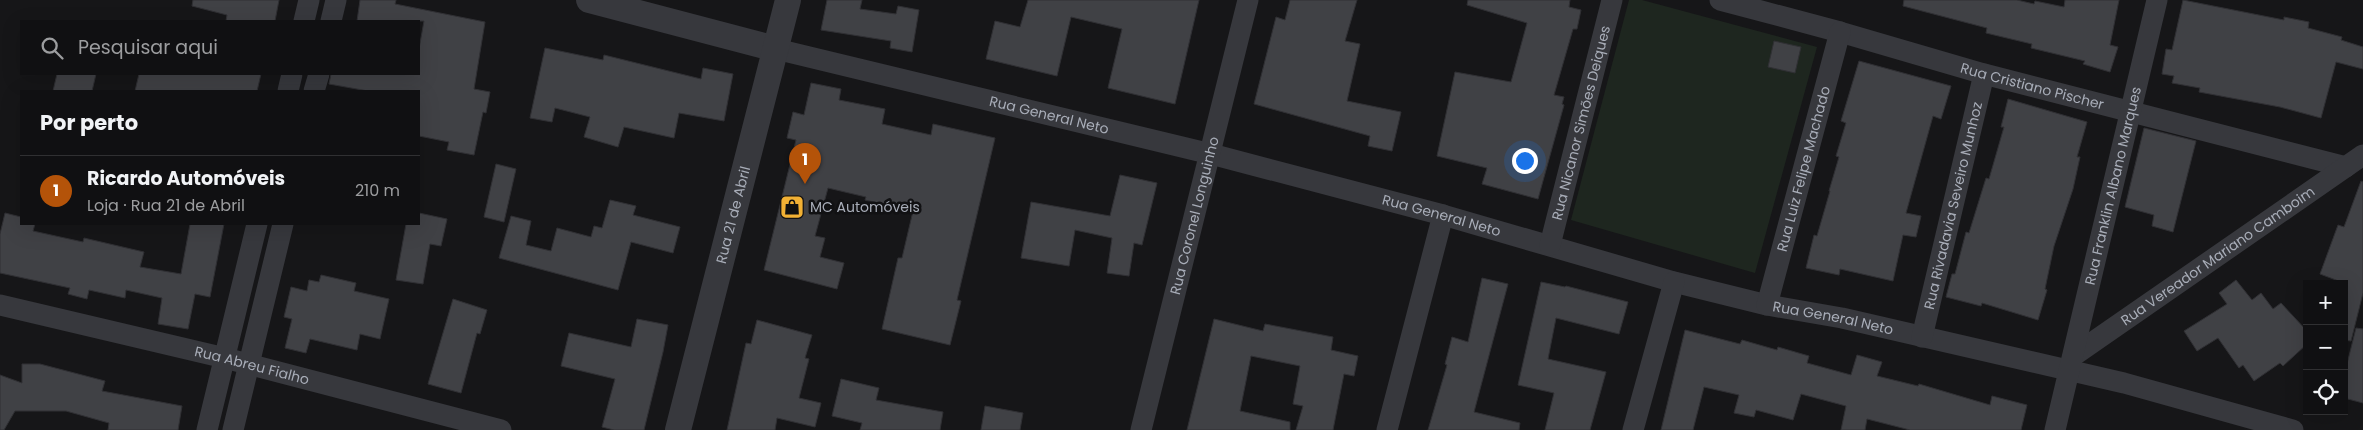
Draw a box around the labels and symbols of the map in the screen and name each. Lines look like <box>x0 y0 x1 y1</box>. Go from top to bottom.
street label: Rua Nicanor Simões Deiques <box>1547 23 1615 222</box>
street label: Rua Cristiano Pischer <box>1958 58 2106 114</box>
street label: Rua Luiz Felipe Machado <box>1772 84 1835 254</box>
street label: Rua Franklin Albano Marques <box>2080 85 2146 287</box>
street label: Rua General Neto <box>987 91 1111 139</box>
street label: Rua Rivadavia Seveiro Munhoz <box>1919 100 1987 311</box>
street label: Rua Coronel Longuinho <box>1165 134 1224 297</box>
pin: 1 <box>789 143 821 184</box>
your location <box>1512 148 1538 174</box>
street label: Rua 21 de Abril <box>711 164 755 266</box>
street label: Rua Vereador Mariano Camboim <box>2117 181 2319 330</box>
street label: Rua General Neto <box>1380 189 1503 241</box>
shop icon: MC Automóveis <box>779 194 805 220</box>
place label: MC Automóveis <box>810 197 920 217</box>
street label: Rua General Neto <box>1771 296 1895 340</box>
street label: Rua Abreu Fialho <box>193 341 311 390</box>

